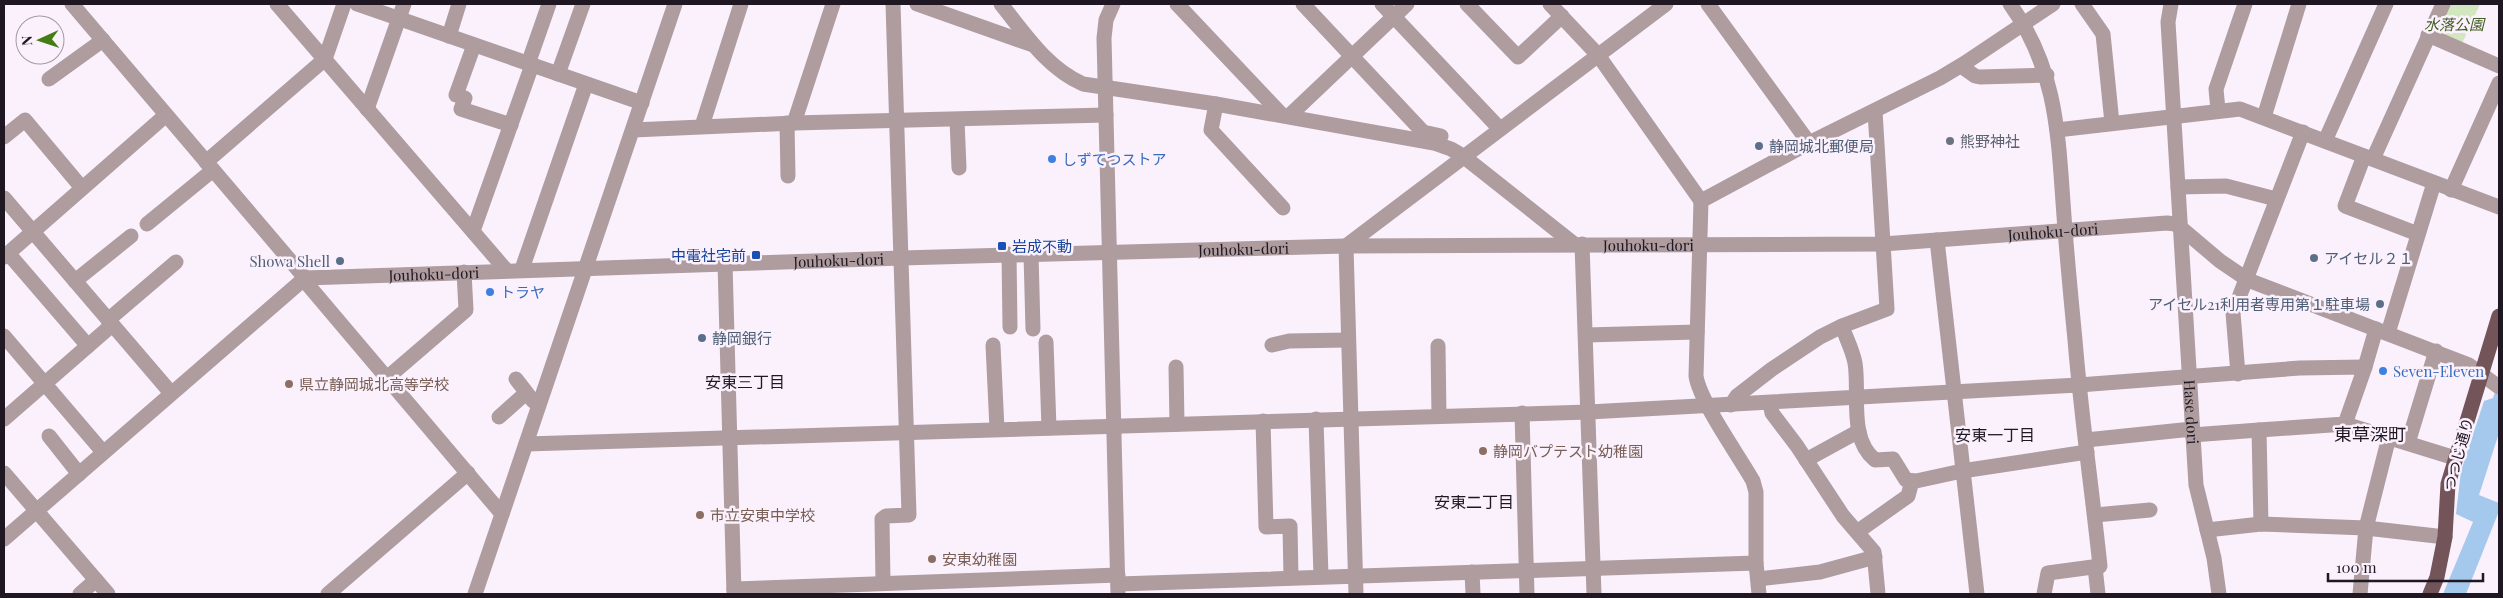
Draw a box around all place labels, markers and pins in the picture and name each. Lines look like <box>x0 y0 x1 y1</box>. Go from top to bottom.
place label: 熊野神社 <box>1960 131 2020 151</box>
marker: 熊野神社 <box>1944 135 1956 147</box>
place label: 静岡城北郵便局 <box>1769 136 1874 156</box>
marker: 静岡城北郵便局 <box>1753 140 1765 152</box>
place label: しずてつストア <box>1062 149 1166 169</box>
marker: しずてつストア <box>1046 153 1058 165</box>
place label: 岩成不動 <box>1012 236 1072 256</box>
marker: 岩成不動 <box>996 240 1008 252</box>
place label: 中電社宅前 <box>671 245 746 265</box>
place label: アイセル２１ <box>2324 248 2413 268</box>
marker: 中電社宅前 <box>750 249 762 261</box>
place label: Showa Shell <box>249 251 330 271</box>
marker: アイセル２１ <box>2308 252 2320 264</box>
marker: Showa Shell <box>334 255 346 267</box>
place label: トラヤ <box>500 282 545 302</box>
marker: トラヤ <box>484 286 496 298</box>
place label: アイセル21利用者専用第１駐車場 <box>2148 294 2370 314</box>
marker: アイセル21利用者専用第１駐車場 <box>2374 298 2386 310</box>
place label: 静岡銀行 <box>712 328 772 348</box>
marker: 静岡銀行 <box>696 332 708 344</box>
place label: Seven-Eleven <box>2393 361 2484 381</box>
marker: Seven-Eleven <box>2377 365 2389 377</box>
place label: 県立静岡城北高等学校 <box>299 374 449 394</box>
marker: 県立静岡城北高等学校 <box>283 378 295 390</box>
place label: 静岡バプテスト幼稚園 <box>1493 441 1643 461</box>
marker: 静岡バプテスト幼稚園 <box>1477 445 1489 457</box>
place label: 市立安東中学校 <box>710 505 815 525</box>
marker: 市立安東中学校 <box>694 509 706 521</box>
place label: 安東幼稚園 <box>942 549 1017 569</box>
marker: 安東幼稚園 <box>926 553 938 565</box>

